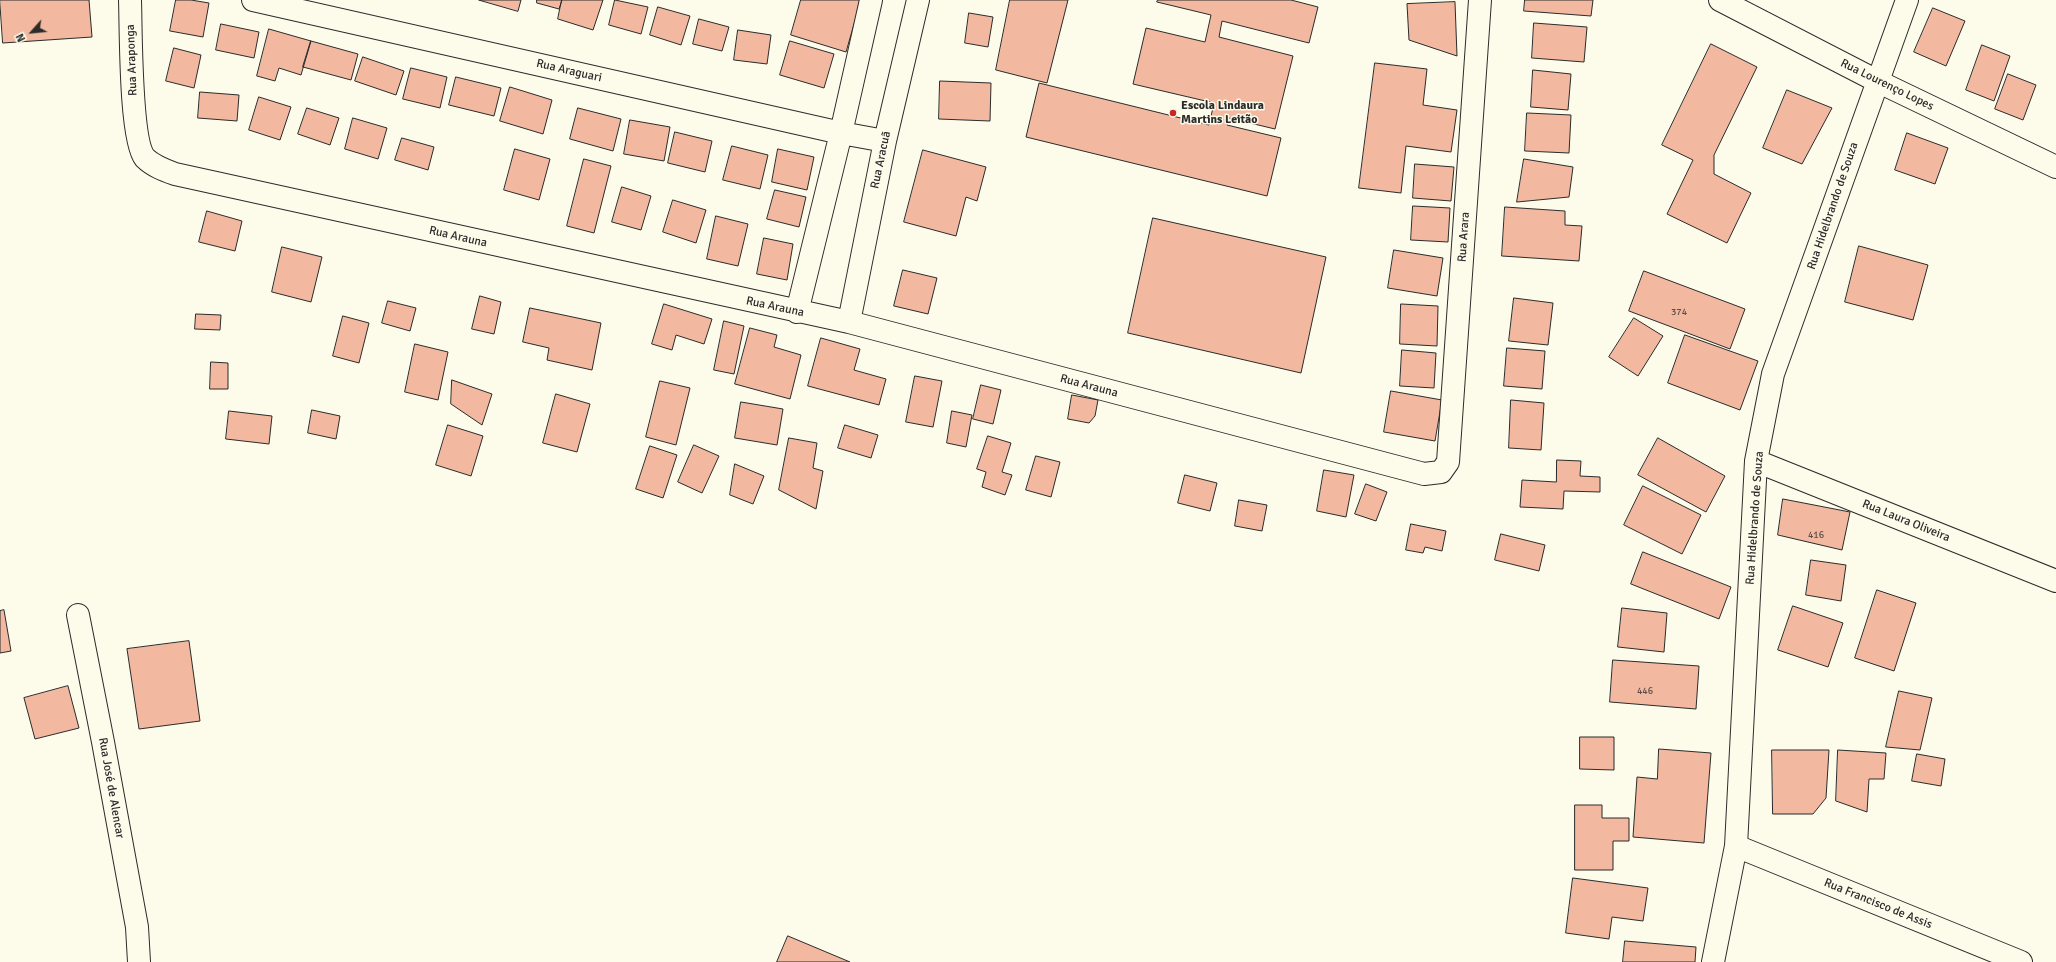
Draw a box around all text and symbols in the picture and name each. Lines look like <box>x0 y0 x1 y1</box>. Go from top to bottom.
north arrow <box>12 12 52 52</box>
street label: Rua Araponga <box>124 24 140 96</box>
text: N <box>13 31 28 44</box>
street label: Rua Araguari <box>535 56 603 86</box>
street label: Rua Lourenço Lopes <box>1838 56 1936 114</box>
place label: Escola Lindaura Martins Leitão <box>1181 99 1264 127</box>
marker: Escola Lindaura Martins Leitão <box>1168 108 1178 118</box>
street label: Rua Aracuã <box>868 130 894 190</box>
street label: Rua Hidelbrando de Souza <box>1804 140 1862 272</box>
street label: Rua Arara <box>1455 211 1473 263</box>
street label: Rua Arauna <box>428 223 488 251</box>
street label: Rua Arauna <box>745 294 805 320</box>
house number: 374 <box>1671 306 1687 318</box>
street label: Rua Arauna <box>1059 371 1119 401</box>
street label: Rua Hidelbrando de Souza <box>1743 451 1767 585</box>
street label: Rua Laura Oliveira <box>1860 497 1952 545</box>
house number: 416 <box>1808 529 1824 541</box>
house number: 446 <box>1637 685 1653 697</box>
street label: Rua José de Alencar <box>95 736 127 840</box>
street label: Rua Francisco de Assis <box>1822 876 1934 932</box>

